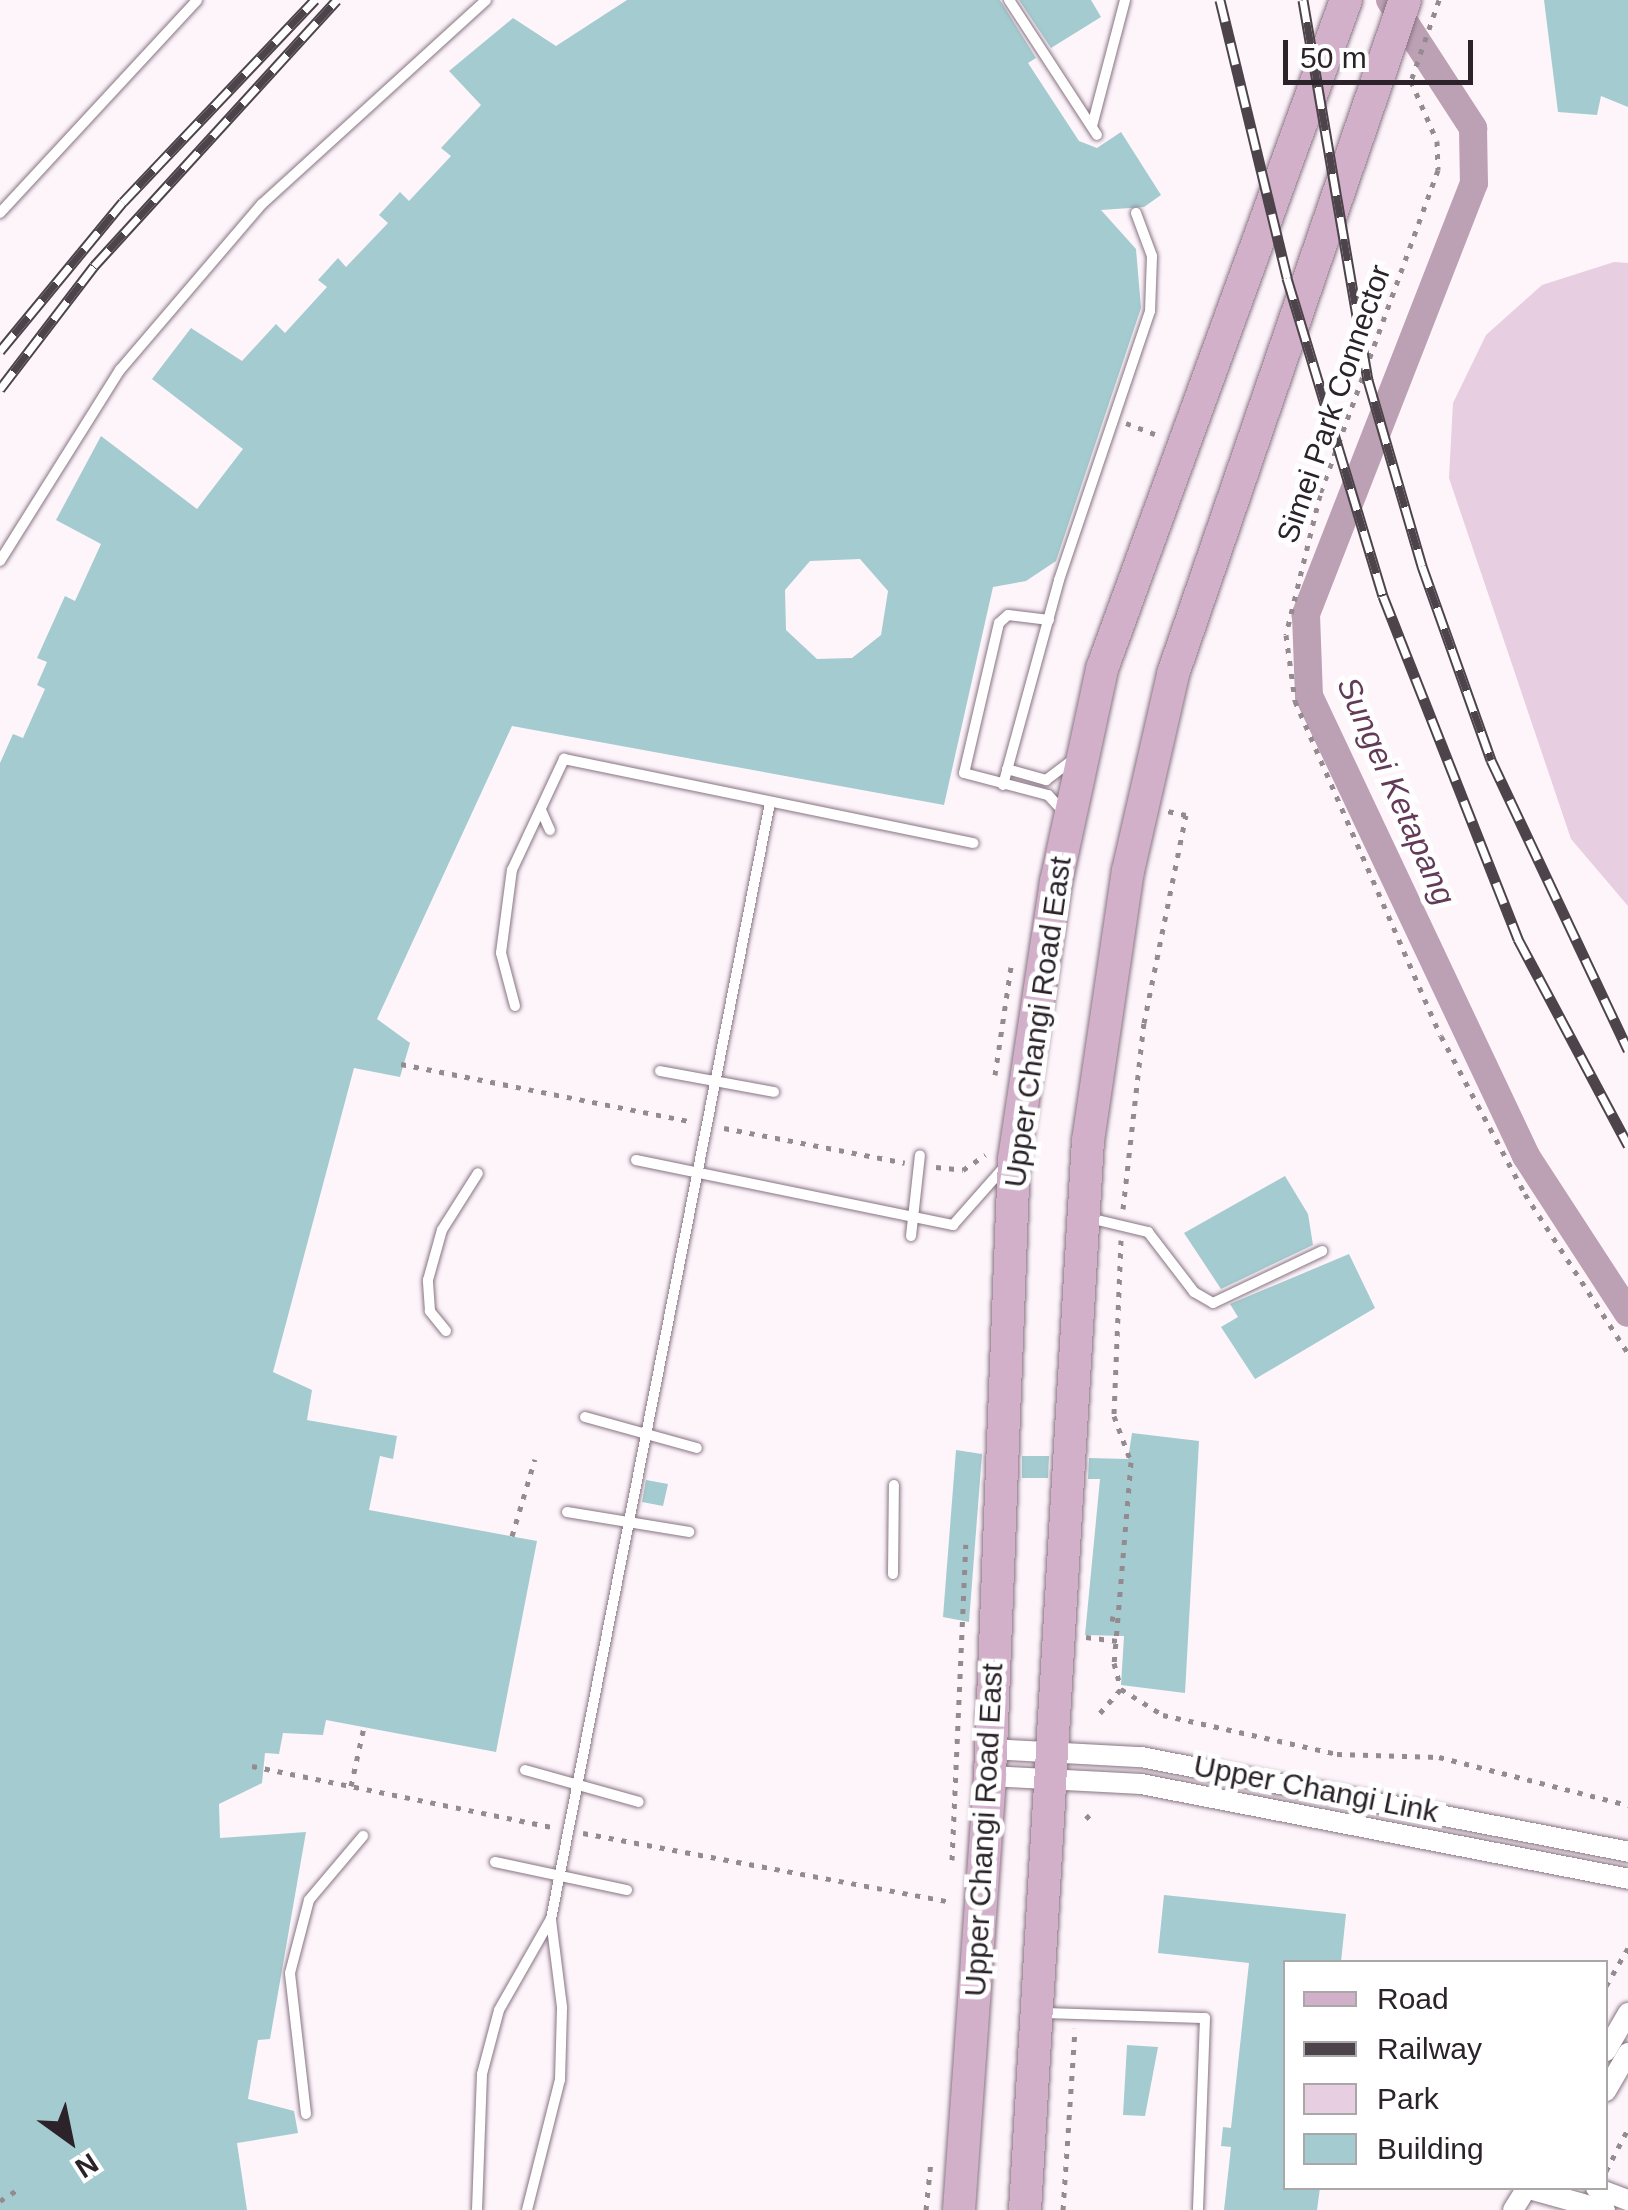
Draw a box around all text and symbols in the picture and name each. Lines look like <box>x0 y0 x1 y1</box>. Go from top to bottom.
scale bar <box>1288 20 1478 82</box>
text: 50 m <box>1300 41 1367 74</box>
street label: Simei Park Connector <box>1269 260 1399 548</box>
water label: Sungei Ketapang <box>1329 671 1463 911</box>
street label: Upper Changi Road East <box>997 854 1079 1190</box>
street label: Upper Changi Road East <box>957 1663 1011 1997</box>
street label: Upper Changi Link <box>1191 1748 1441 1830</box>
legend <box>1283 1960 1608 2190</box>
text: Road <box>1377 1982 1449 2015</box>
text: Railway <box>1377 2032 1482 2065</box>
text: Park <box>1377 2082 1439 2115</box>
north arrow <box>20 2090 120 2190</box>
text: Building <box>1377 2132 1484 2165</box>
text: N <box>70 2147 104 2184</box>

